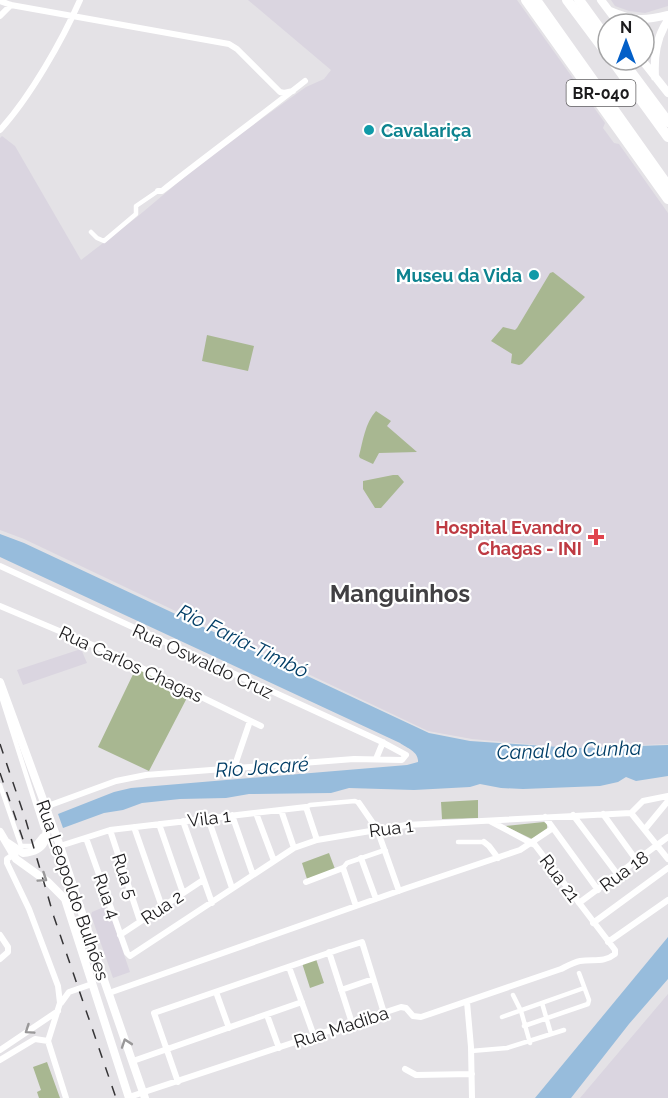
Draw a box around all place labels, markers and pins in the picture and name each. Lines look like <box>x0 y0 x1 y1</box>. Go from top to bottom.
place label: Cavalariça <box>381 120 471 141</box>
marker: Cavalariça <box>362 123 376 137</box>
place label: Museu da Vida <box>396 265 522 286</box>
marker: Museu da Vida <box>527 268 541 282</box>
place label: Hospital Evandro Chagas - INI <box>435 517 582 559</box>
marker: Hospital Evandro Chagas - INI <box>587 528 605 546</box>

